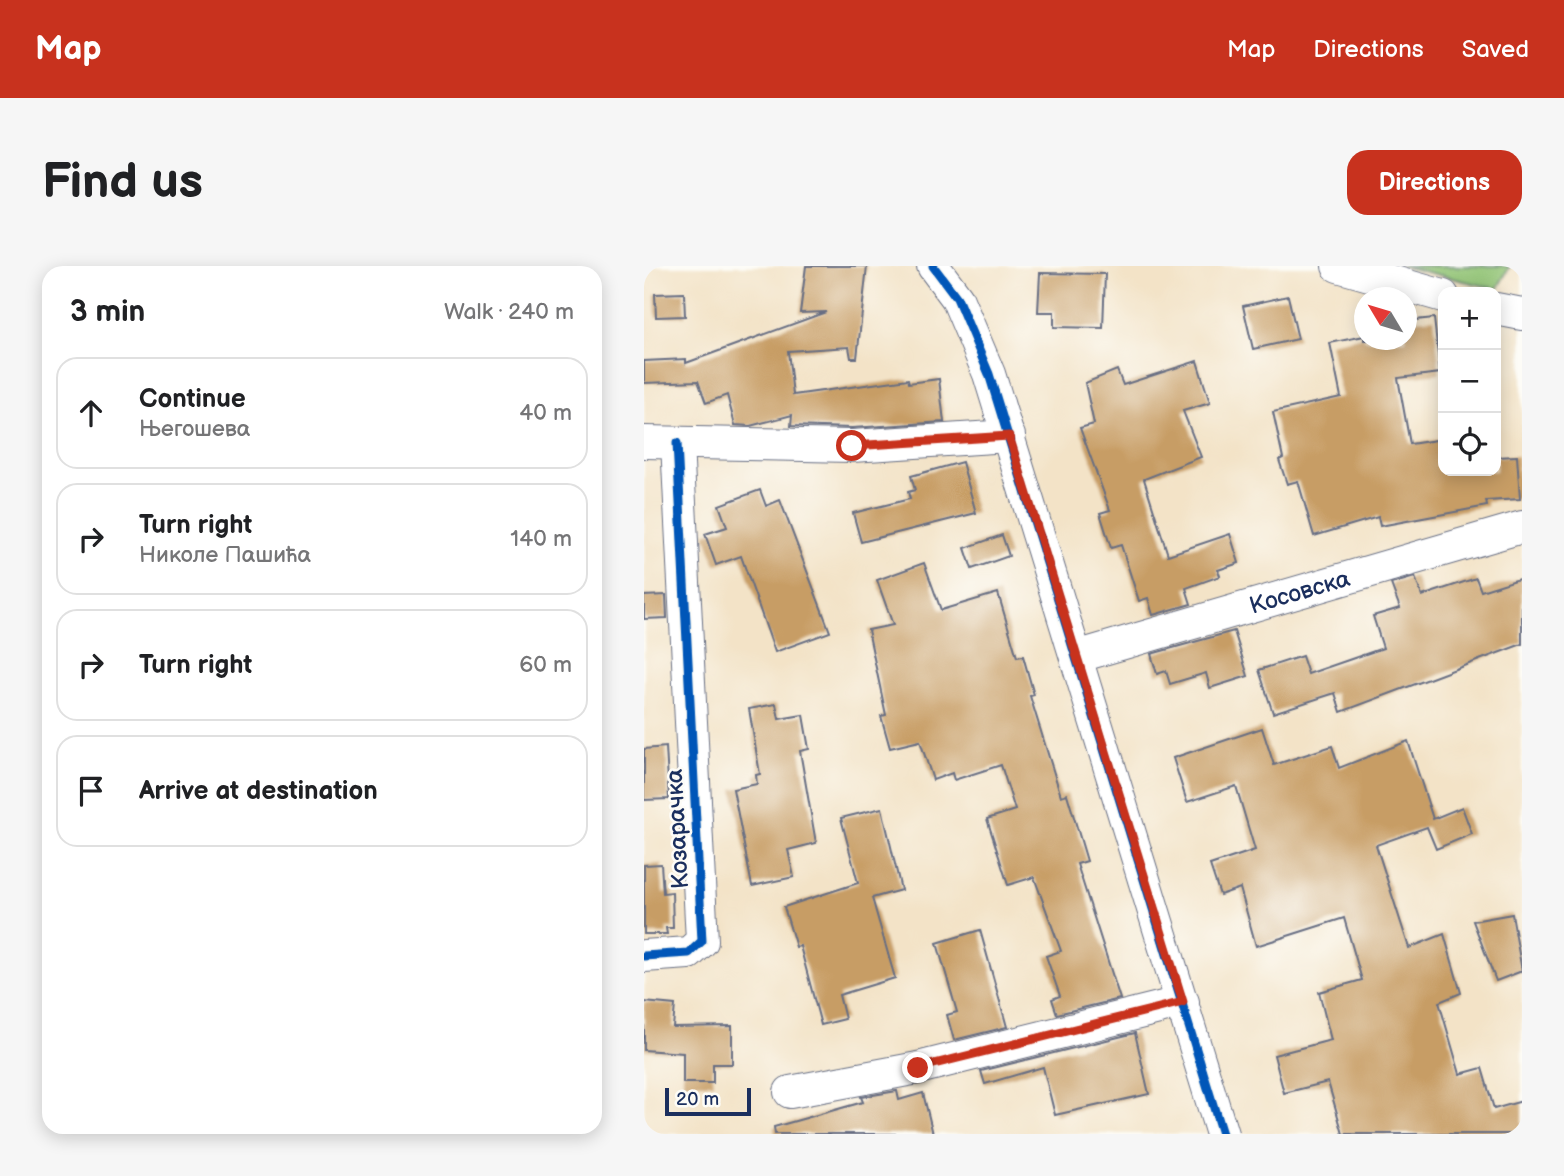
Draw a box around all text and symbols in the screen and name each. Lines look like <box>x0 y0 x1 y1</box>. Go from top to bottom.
text: Map <box>35 29 101 69</box>
text: Map <box>1227 35 1275 64</box>
text: Directions <box>1313 35 1424 64</box>
text: Saved <box>1462 35 1529 64</box>
button: Directions <box>1347 150 1522 215</box>
text: Find us <box>42 153 203 212</box>
north arrow <box>1354 287 1417 350</box>
map controls <box>1438 287 1501 476</box>
button: + <box>1438 287 1501 350</box>
text: 3 min <box>70 294 145 330</box>
text: Walk · 240 m <box>444 298 574 326</box>
button: − <box>1438 350 1501 413</box>
text: Continue <box>139 384 246 415</box>
icon: ahead <box>72 394 110 432</box>
text: 40 m <box>519 399 572 427</box>
button: locate <box>1438 413 1501 476</box>
text: Његошева <box>139 415 250 443</box>
route start <box>836 430 867 461</box>
text: Turn right <box>139 510 252 541</box>
icon: right <box>72 520 110 558</box>
text: 140 m <box>510 525 572 553</box>
text: Николе Пашића <box>139 541 311 569</box>
street label: Косовска <box>1246 564 1353 621</box>
icon: right <box>72 646 110 684</box>
text: Turn right <box>139 650 252 681</box>
text: 60 m <box>519 651 572 679</box>
street label: Козарачка <box>660 768 695 890</box>
icon: arrive <box>72 772 110 810</box>
text: Arrive at destination <box>139 776 378 807</box>
route end <box>902 1052 933 1083</box>
scale bar <box>665 1085 751 1117</box>
text: 20 m <box>676 1088 719 1111</box>

